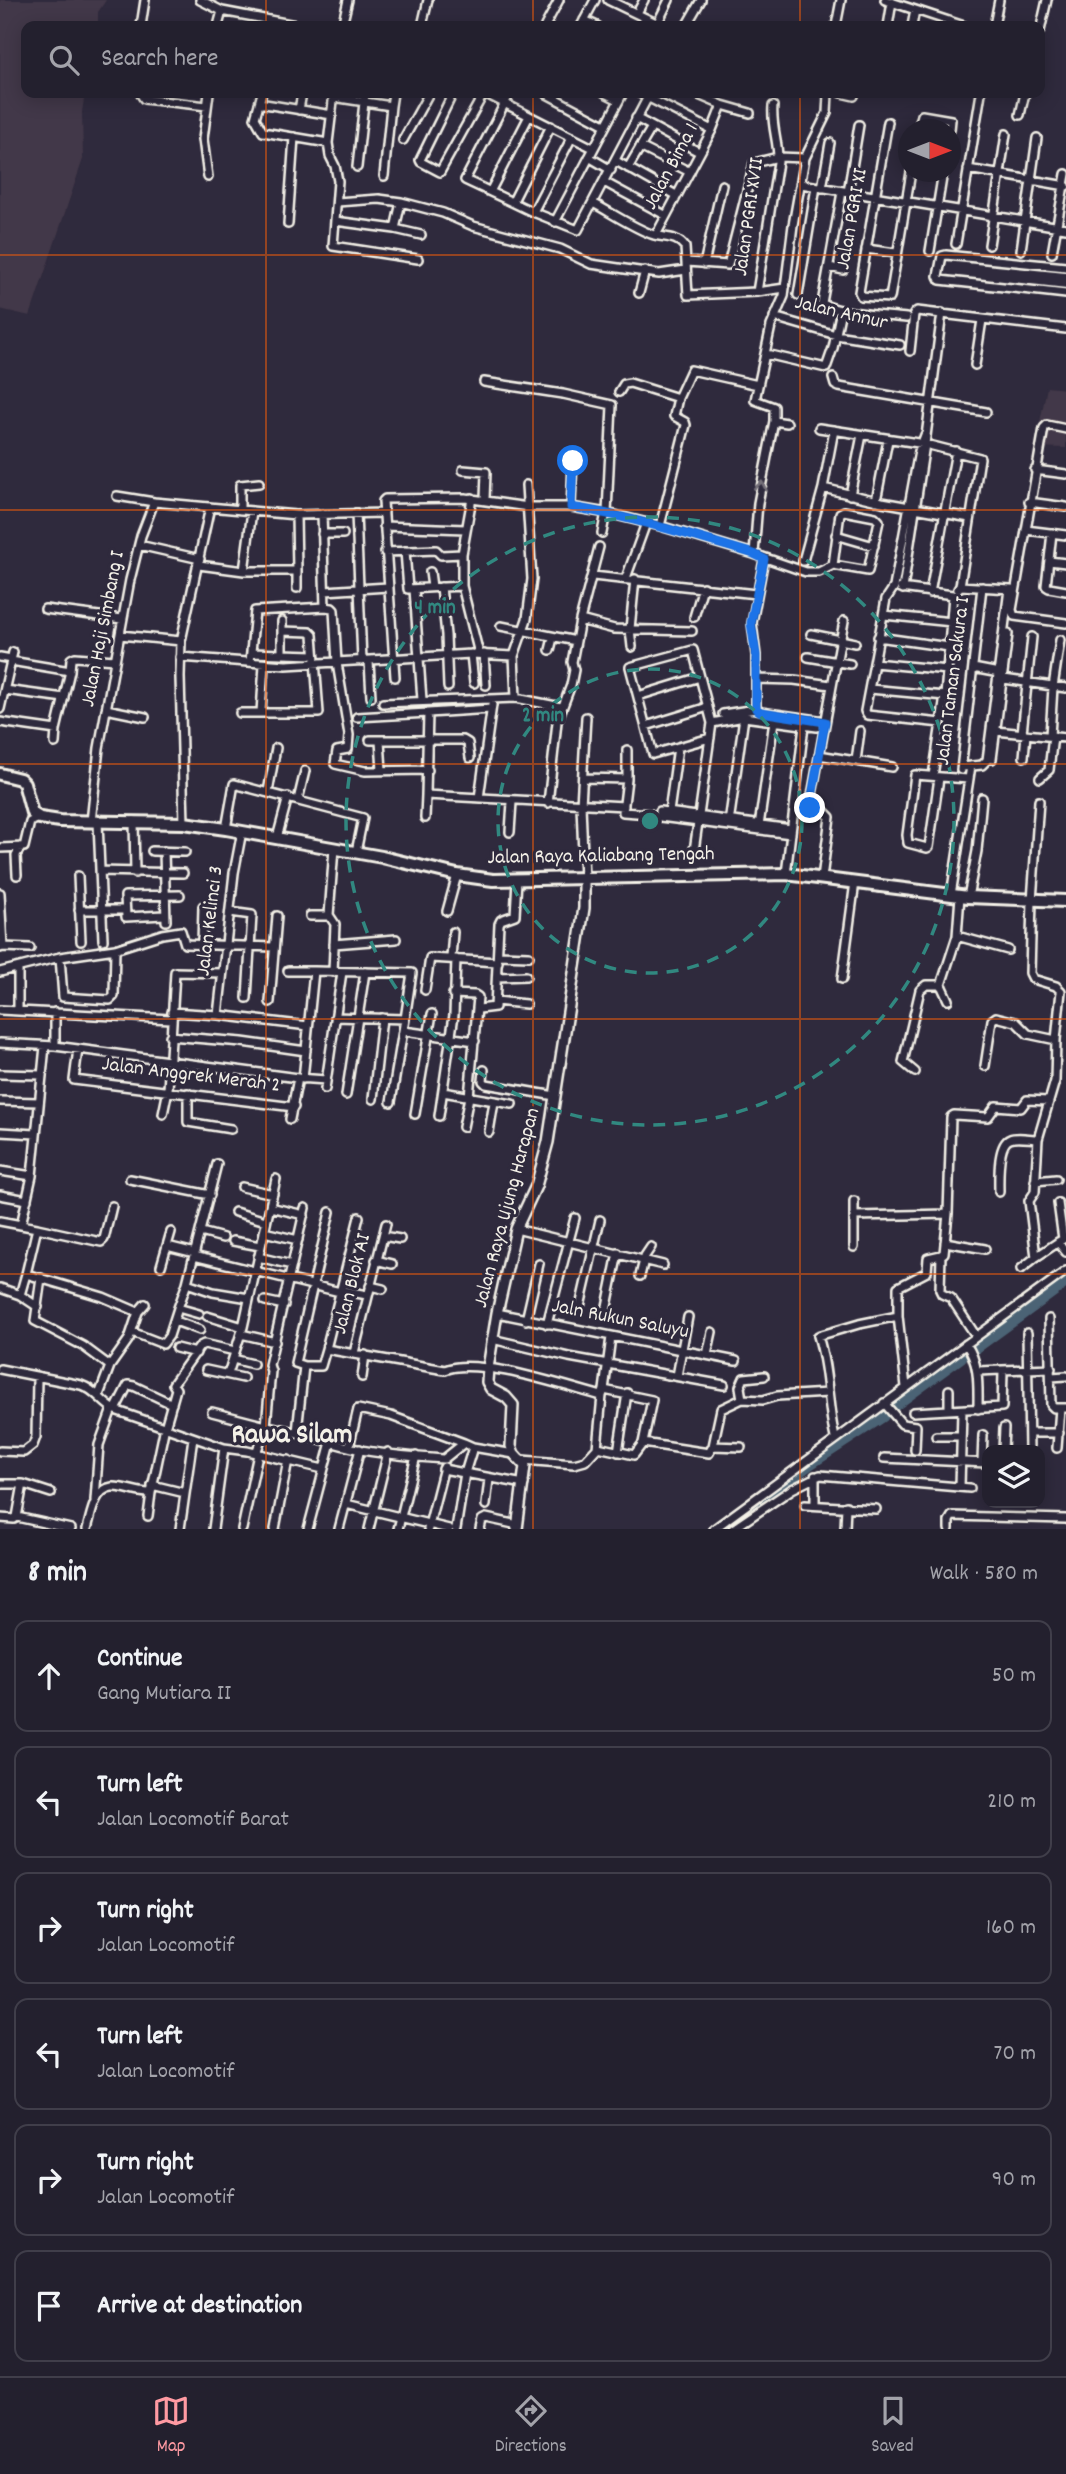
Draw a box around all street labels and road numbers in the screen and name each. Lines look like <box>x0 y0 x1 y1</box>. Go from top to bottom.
street label: Jalan Bima 1 <box>637 118 707 216</box>
street label: Jalan PGRI XVII <box>727 155 773 278</box>
street label: Jalan PGRI XI <box>829 165 877 272</box>
street label: Jalan Annur <box>792 289 891 339</box>
street label: Jalan Haji Simbang I <box>74 548 134 710</box>
street label: Jalan Taman Sakura I <box>929 595 979 767</box>
street label: Jalan Raya Kaliabang Tengah <box>487 840 715 874</box>
street label: Jalan Kelinci 3 <box>189 864 233 978</box>
street label: Jalan Anggrek Merah 2 <box>100 1050 282 1102</box>
street label: Jalan Raya Ujung Harapan <box>467 1105 549 1311</box>
street label: Jalan Blok AI <box>326 1230 380 1337</box>
street label: Jaln Rukun Saluyu <box>549 1292 691 1348</box>

